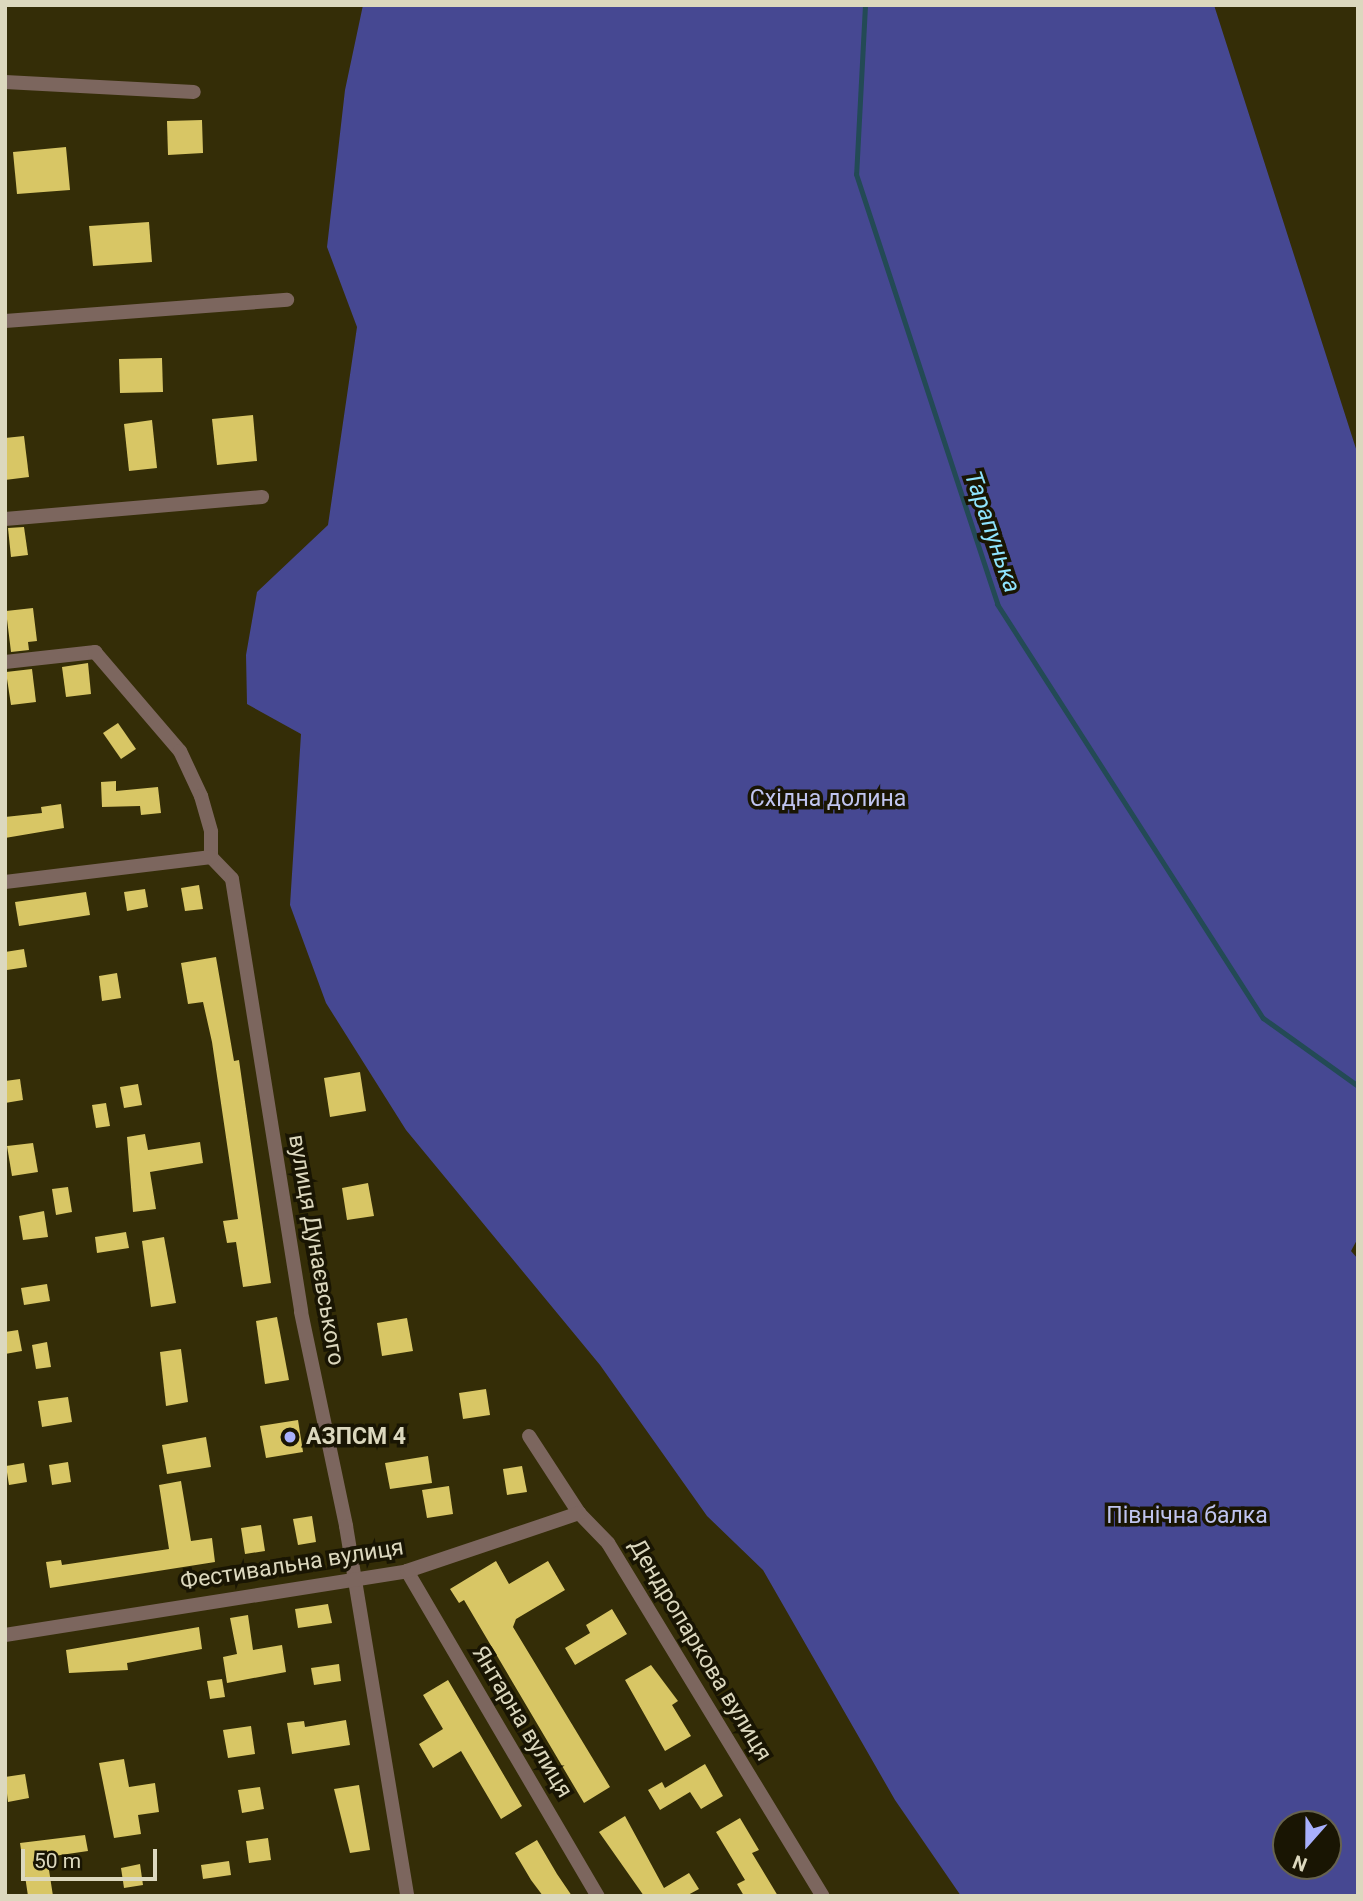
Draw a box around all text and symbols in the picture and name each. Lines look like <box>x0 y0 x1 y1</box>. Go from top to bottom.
water label: Тарапунька <box>958 467 1026 597</box>
park label: Східна долина <box>750 785 906 813</box>
street label: вулиця Дунаєвського <box>282 1132 350 1368</box>
place label: АЗПСМ 4 <box>306 1423 406 1451</box>
marker: АЗПСМ 4 <box>280 1427 300 1447</box>
park label: Північна балка <box>1106 1502 1268 1530</box>
street label: Фестивальна вулиця <box>178 1534 406 1596</box>
street label: Дендропаркова вулиця <box>623 1534 777 1766</box>
street label: Янтарна вулиця <box>466 1641 578 1803</box>
north arrow <box>1272 1810 1342 1880</box>
scale bar <box>24 1834 161 1878</box>
text: 50 m <box>34 1849 81 1873</box>
text: N <box>1290 1850 1310 1876</box>

